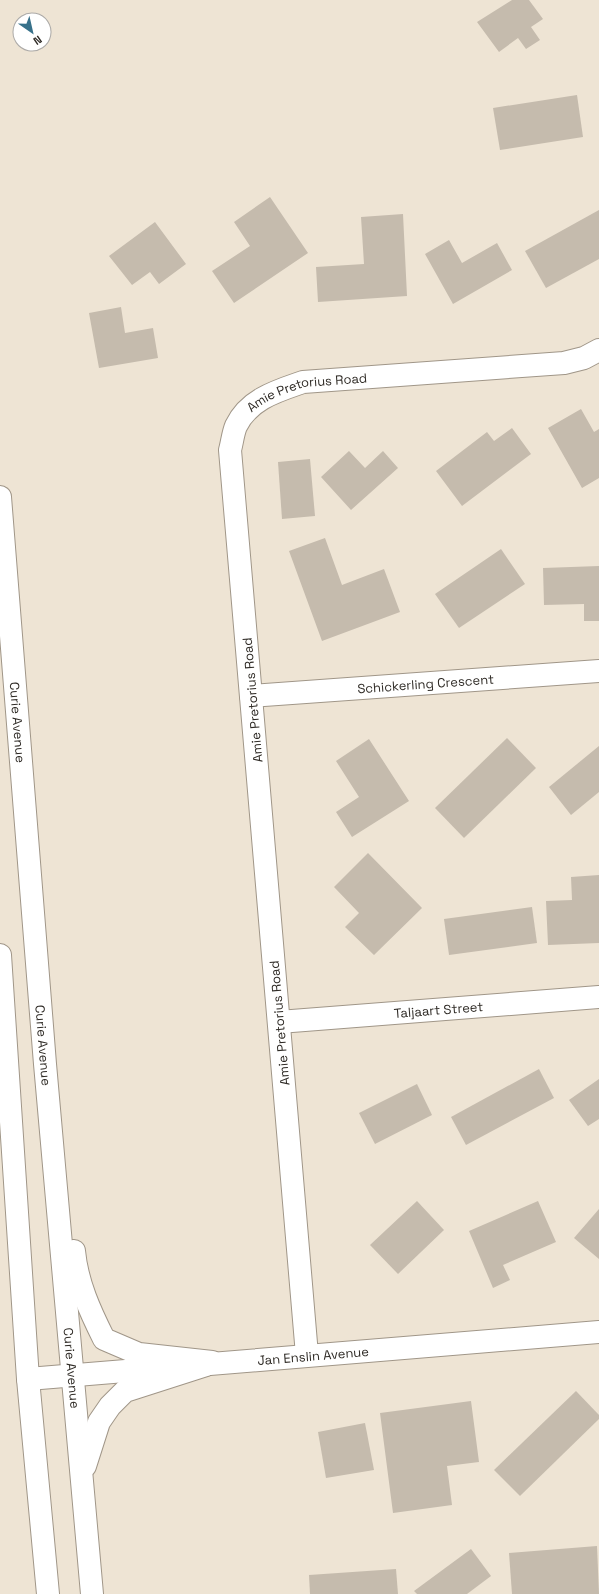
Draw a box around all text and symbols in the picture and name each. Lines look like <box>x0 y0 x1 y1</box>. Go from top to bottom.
north arrow <box>12 12 52 52</box>
text: N <box>31 32 45 48</box>
street label: Amie Pretorius Road <box>243 369 368 416</box>
street label: Amie Pretorius Road <box>239 637 266 763</box>
street label: Schickerling Crescent <box>357 671 494 697</box>
street label: Curie Avenue <box>6 681 29 764</box>
street label: Amie Pretorius Road <box>266 960 293 1086</box>
street label: Taljaart Street <box>393 998 484 1022</box>
street label: Curie Avenue <box>31 1004 55 1087</box>
street label: Curie Avenue <box>59 1327 84 1409</box>
street label: Jan Enslin Avenue <box>257 1343 370 1369</box>

